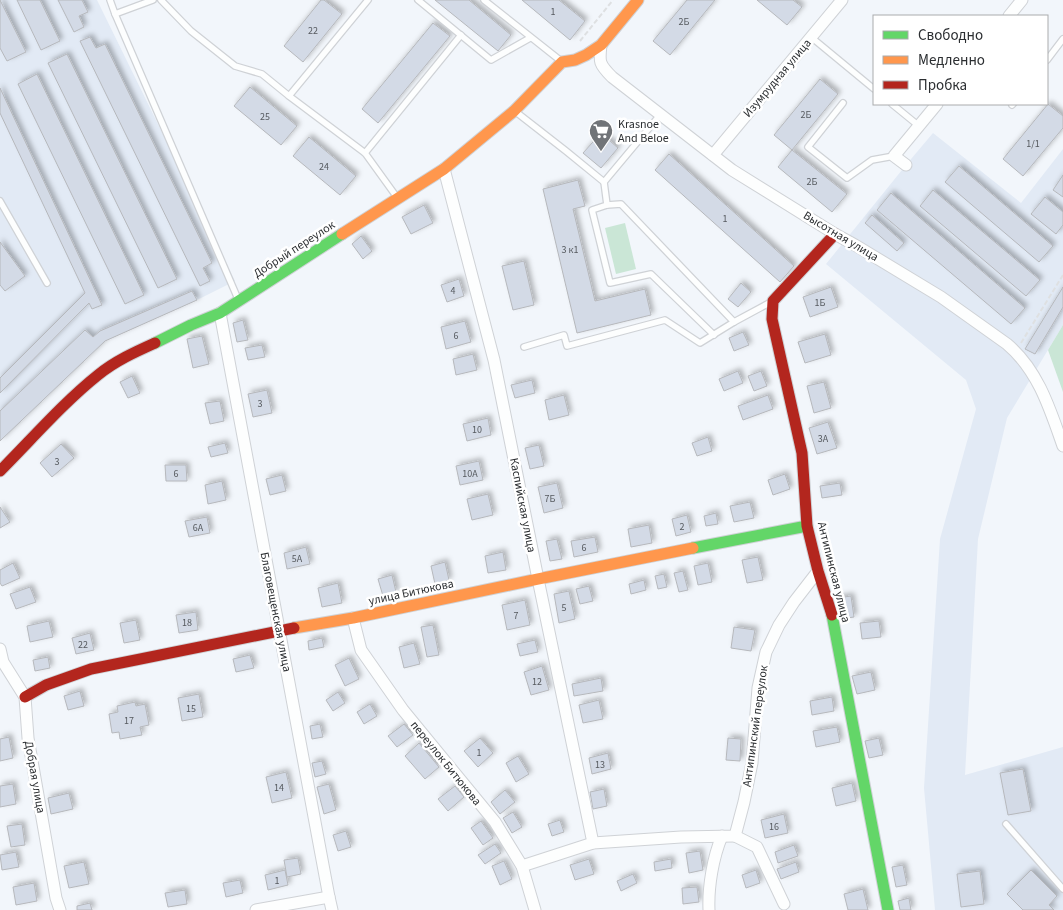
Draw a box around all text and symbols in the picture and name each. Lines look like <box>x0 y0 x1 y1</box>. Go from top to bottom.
house number: 1 <box>551 5 556 19</box>
house number: 2Б <box>679 15 690 29</box>
legend <box>873 15 1048 105</box>
house number: 22 <box>308 24 318 38</box>
text: Свободно <box>918 25 983 46</box>
street label: Изумрудная улица <box>739 35 815 121</box>
text: Медленно <box>918 50 985 71</box>
text: Пробка <box>918 75 967 96</box>
house number: 2Б <box>801 108 812 122</box>
house number: 25 <box>260 110 270 124</box>
place label: Krasnoe And Beloe <box>618 116 669 147</box>
supermarket icon: Krasnoe And Beloe <box>588 118 614 152</box>
house number: 1/1 <box>1026 137 1040 151</box>
house number: 24 <box>319 160 329 174</box>
house number: 2Б <box>807 175 818 189</box>
street label: Высотная улица <box>800 207 882 266</box>
house number: 1 <box>723 212 728 226</box>
street label: Добрый переулок <box>250 217 338 282</box>
house number: 3 к1 <box>562 243 578 257</box>
house number: 4 <box>451 284 456 298</box>
house number: 1Б <box>815 296 826 310</box>
house number: 6 <box>454 329 459 343</box>
house number: 3 <box>258 397 263 411</box>
house number: 10 <box>472 423 482 437</box>
house number: 3А <box>818 432 829 446</box>
house number: 3 <box>55 455 60 469</box>
street label: Каспийская улица <box>505 456 540 554</box>
house number: 6 <box>174 467 179 481</box>
house number: 10А <box>462 467 478 481</box>
house number: 7Б <box>545 492 556 506</box>
house number: 2 <box>680 520 685 534</box>
street label: Антипинская улица <box>813 520 854 624</box>
house number: 6А <box>193 521 204 535</box>
house number: 6 <box>582 541 587 555</box>
street label: Благовещенская улица <box>256 551 295 673</box>
house number: 5А <box>292 552 303 566</box>
street label: улица Битюкова <box>367 575 455 610</box>
house number: 5 <box>562 601 567 615</box>
house number: 7 <box>514 609 519 623</box>
house number: 18 <box>182 616 192 630</box>
house number: 22 <box>78 638 88 652</box>
street label: Антипинский переулок <box>739 664 772 788</box>
house number: 12 <box>532 675 542 689</box>
house number: 15 <box>186 702 196 716</box>
house number: 17 <box>124 714 134 728</box>
street label: переулок Битюкова <box>406 717 485 809</box>
street label: Добрая улица <box>20 739 49 815</box>
house number: 1 <box>477 746 482 760</box>
house number: 13 <box>595 758 605 772</box>
house number: 14 <box>274 781 284 795</box>
house number: 16 <box>769 820 779 834</box>
house number: 1 <box>275 874 280 888</box>

